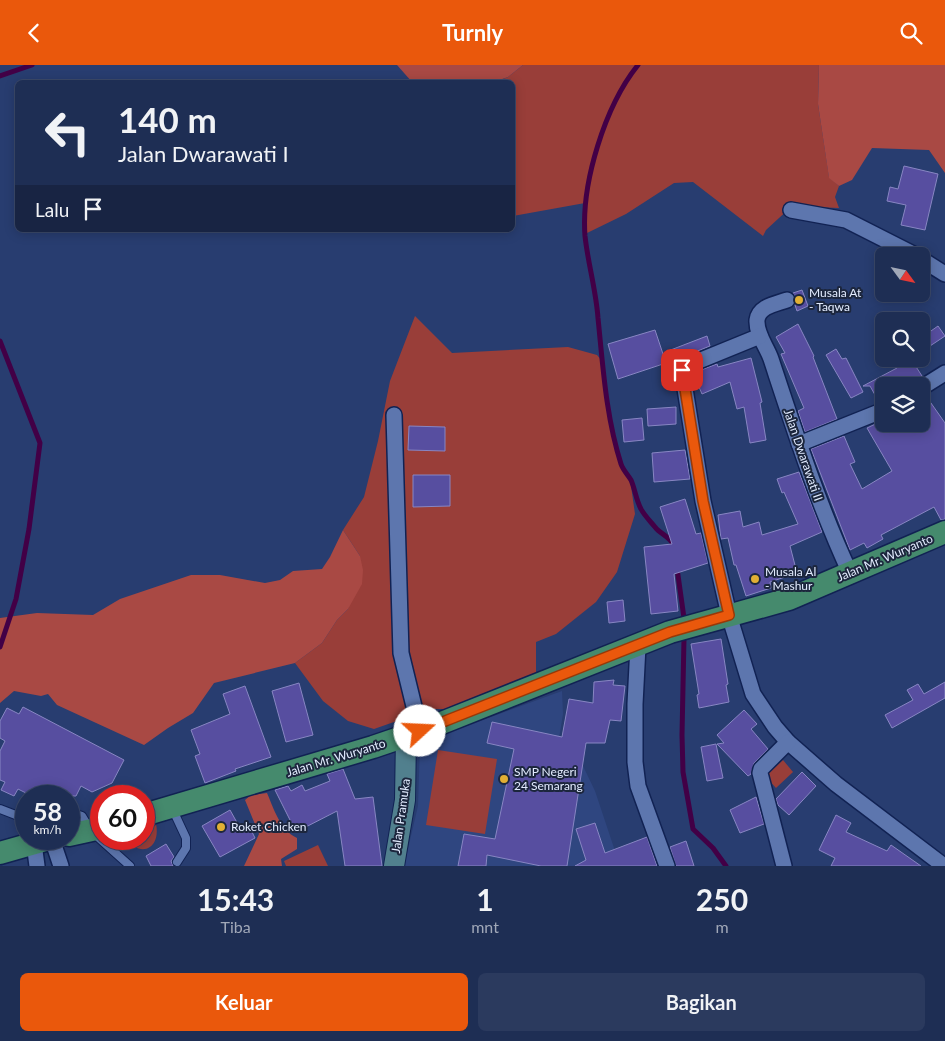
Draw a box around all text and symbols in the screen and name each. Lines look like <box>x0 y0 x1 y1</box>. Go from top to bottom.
icon: back <box>20 19 48 47</box>
text: Turnly <box>442 19 503 46</box>
icon: search <box>897 19 925 47</box>
text: 140 m <box>118 98 217 140</box>
icon: left <box>35 100 100 165</box>
text: Jalan Dwarawati I <box>118 140 289 167</box>
icon: arrive <box>79 195 107 223</box>
text: Lalu <box>35 198 69 221</box>
north arrow <box>875 247 930 303</box>
map controls <box>875 247 930 432</box>
place label: Musala At - Taqwa <box>809 285 862 314</box>
marker: Musala At - Taqwa <box>793 294 805 306</box>
button: search <box>875 312 930 367</box>
pin <box>661 349 703 391</box>
icon: arrive <box>668 356 696 384</box>
button: layers <box>875 377 930 432</box>
street label: Jalan Dwarawati II <box>781 407 826 503</box>
street label: Jalan Mr. Wuryanto <box>835 530 935 585</box>
place label: Musala Al - Mashur <box>765 564 816 593</box>
marker: Musala Al - Mashur <box>749 573 761 585</box>
position arrow <box>393 704 445 756</box>
street label: Jalan Mr. Wuryanto <box>285 735 387 780</box>
place label: SMP Negeri 24 Semarang <box>514 764 583 793</box>
marker: SMP Negeri 24 Semarang <box>498 773 510 785</box>
street label: Jalan Pramuka <box>388 778 413 854</box>
speed limit sign: 60 <box>90 785 155 850</box>
text: 58 <box>33 796 62 826</box>
place label: Roket Chicken <box>231 819 306 834</box>
marker: Roket Chicken <box>215 821 227 833</box>
text: km/h <box>33 822 62 837</box>
text: 15:43 <box>197 881 274 917</box>
text: 1 <box>476 881 494 917</box>
text: 250 <box>696 881 748 917</box>
text: Tiba <box>221 917 251 936</box>
text: mnt <box>471 917 499 936</box>
text: m <box>715 917 729 936</box>
button: Keluar <box>20 973 468 1031</box>
button: Bagikan <box>478 973 925 1031</box>

